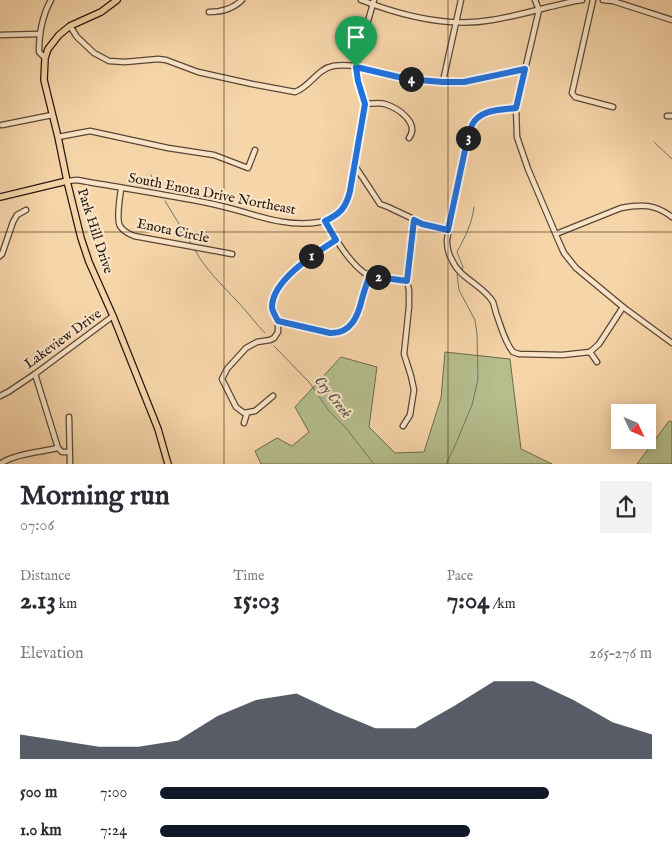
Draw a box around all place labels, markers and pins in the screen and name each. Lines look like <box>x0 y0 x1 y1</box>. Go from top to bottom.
pin <box>335 16 377 67</box>
pin: 4 <box>398 66 424 92</box>
pin: 3 <box>456 126 480 150</box>
pin: 1 <box>298 244 324 268</box>
pin: 2 <box>366 264 390 290</box>

